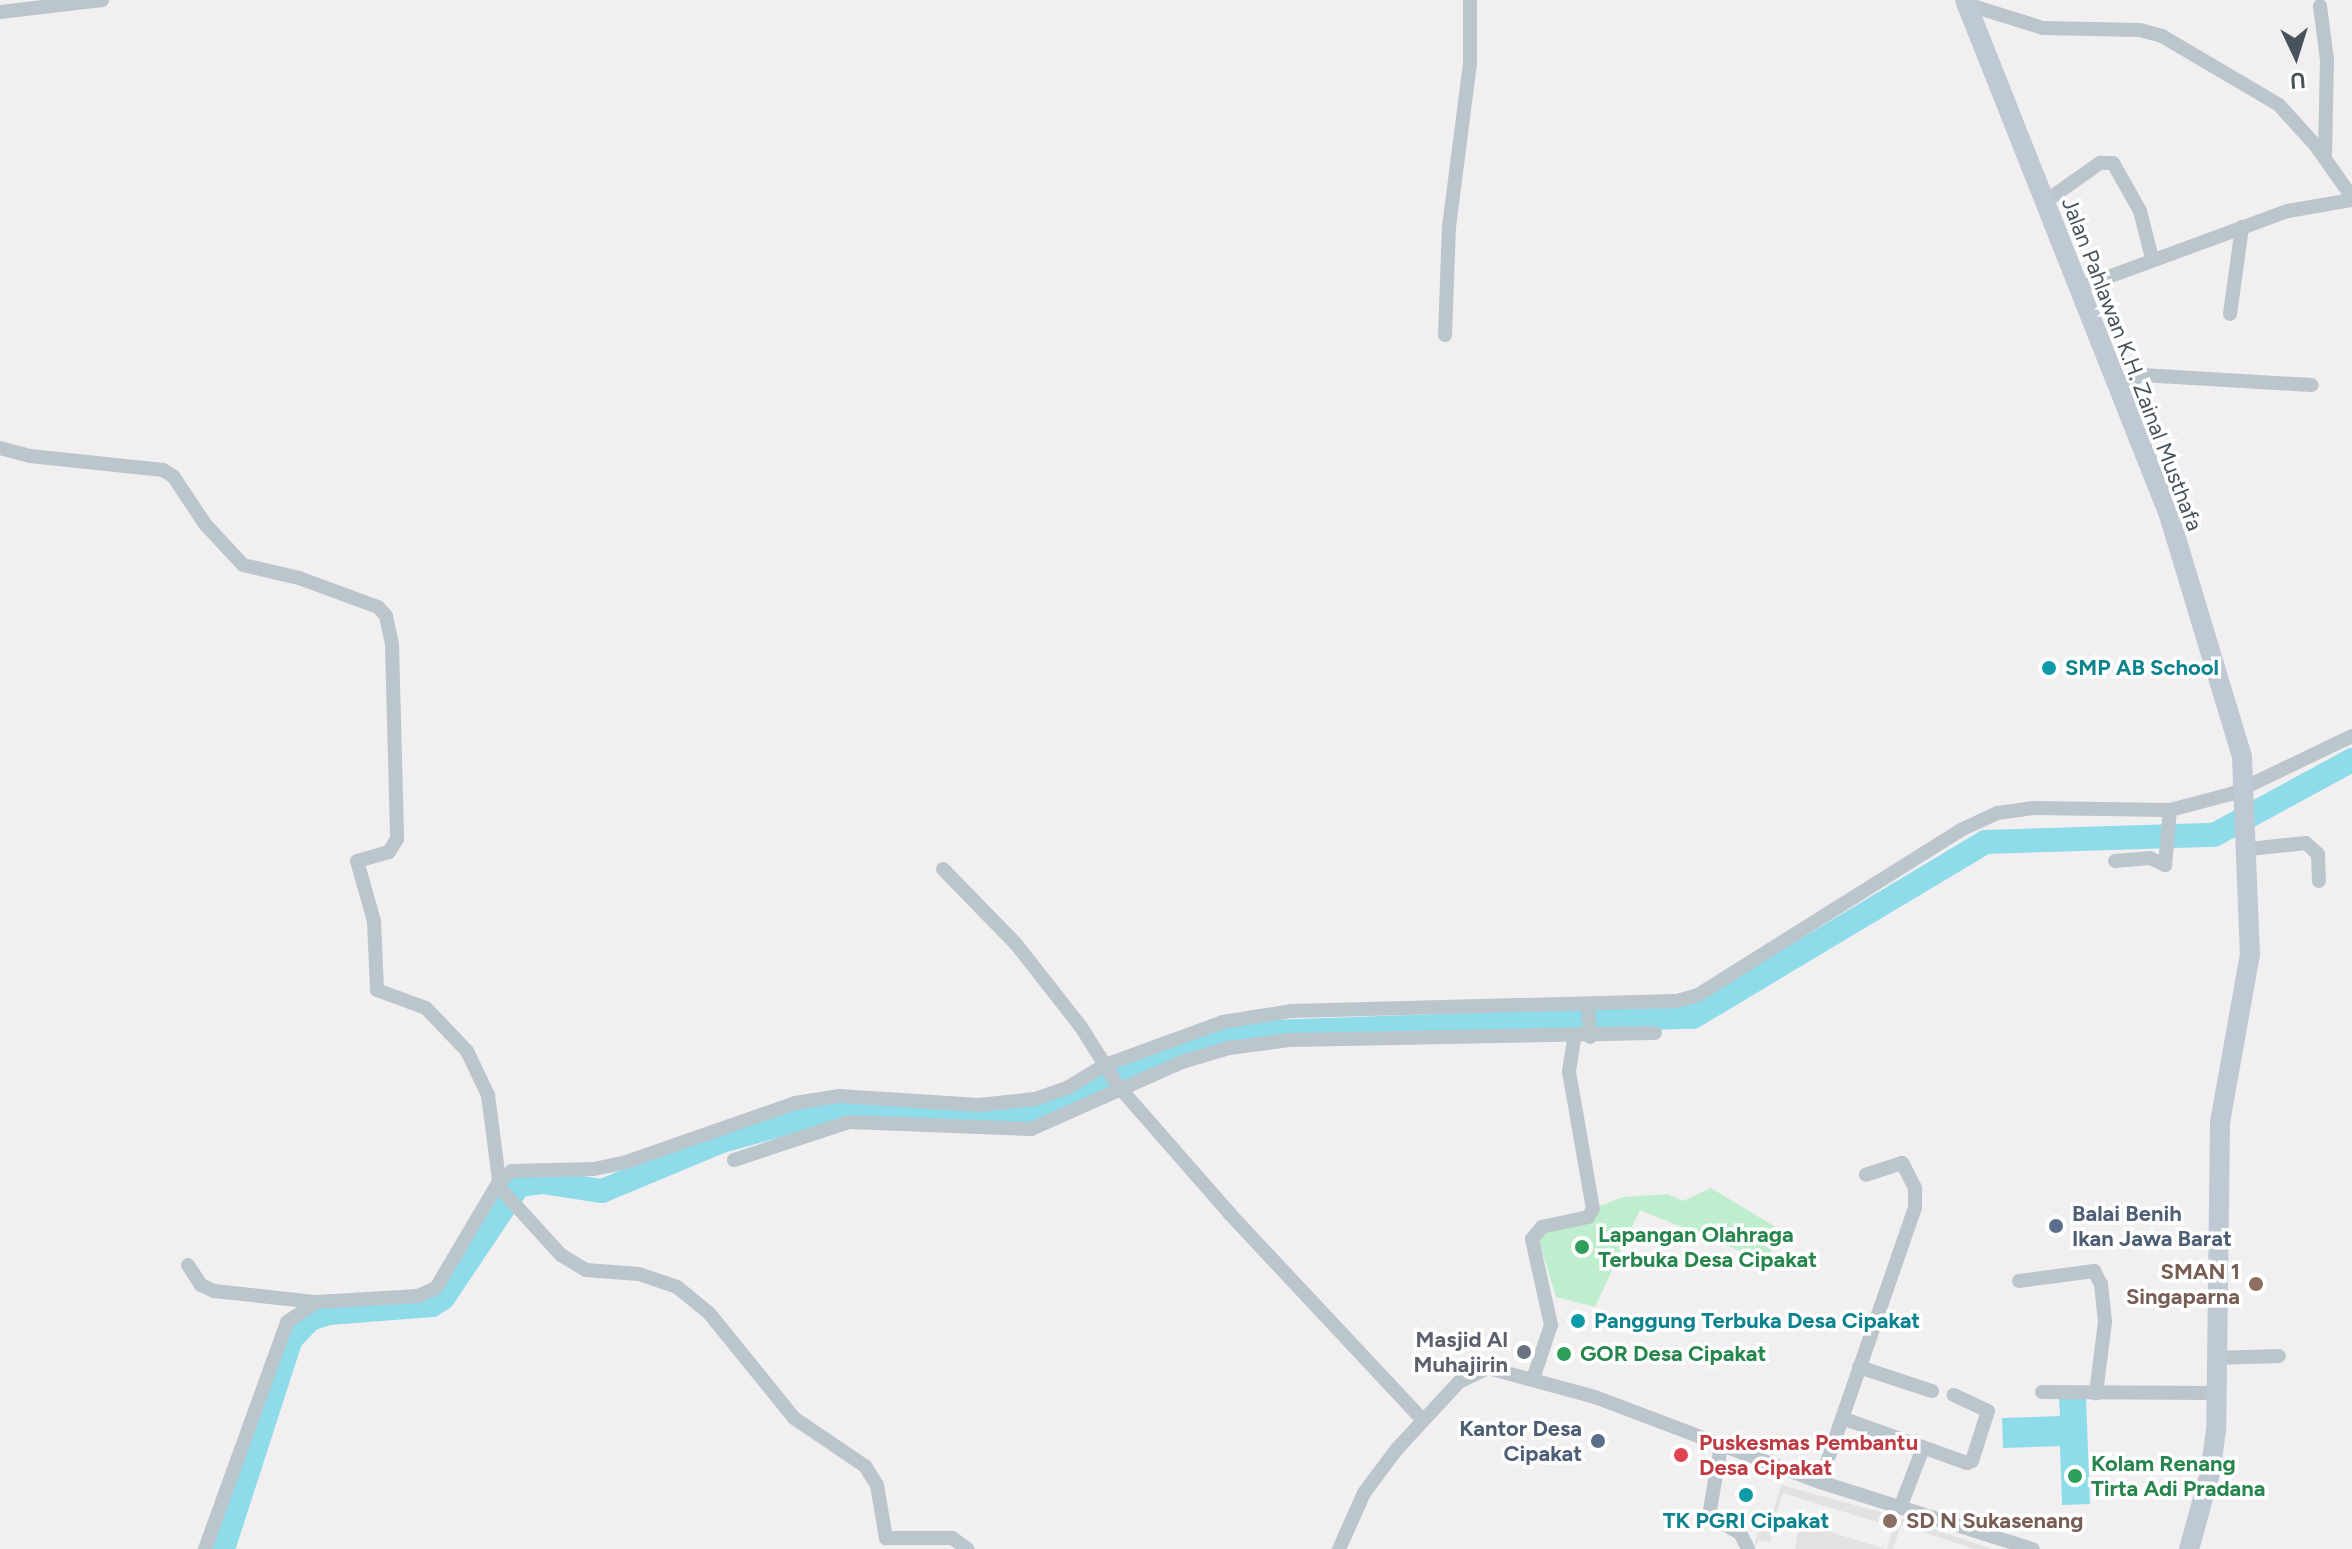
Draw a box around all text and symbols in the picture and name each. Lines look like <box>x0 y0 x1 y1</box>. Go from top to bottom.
north arrow <box>2256 16 2336 96</box>
text: U <box>2289 66 2306 94</box>
street label: Jalan Pahlawan K.H. Zainal Musthafa <box>2056 194 2208 534</box>
place label: SMP AB School <box>2065 655 2219 681</box>
marker: SMP AB School <box>2040 659 2058 677</box>
place label: Balai Benih Ikan Jawa Barat <box>2072 1200 2232 1252</box>
marker: Balai Benih Ikan Jawa Barat <box>2047 1217 2065 1235</box>
place label: Lapangan Olahraga Terbuka Desa Cipakat <box>1598 1221 1817 1272</box>
marker: Lapangan Olahraga Terbuka Desa Cipakat <box>1573 1238 1591 1256</box>
place label: SMAN 1 Singaparna <box>2126 1258 2240 1310</box>
marker: SMAN 1 Singaparna <box>2247 1275 2265 1293</box>
place label: Panggung Terbuka Desa Cipakat <box>1594 1308 1920 1334</box>
marker: Panggung Terbuka Desa Cipakat <box>1569 1312 1587 1330</box>
place label: Masjid Al Muhajirin <box>1414 1326 1508 1378</box>
place label: GOR Desa Cipakat <box>1580 1341 1766 1367</box>
marker: Masjid Al Muhajirin <box>1515 1343 1533 1361</box>
marker: GOR Desa Cipakat <box>1555 1345 1573 1363</box>
place label: Kantor Desa Cipakat <box>1459 1415 1582 1466</box>
place label: Puskesmas Pembantu Desa Cipakat <box>1699 1429 1918 1480</box>
marker: Kantor Desa Cipakat <box>1589 1432 1607 1450</box>
marker: Puskesmas Pembantu Desa Cipakat <box>1670 1444 1692 1466</box>
place label: Kolam Renang Tirta Adi Pradana <box>2091 1450 2265 1502</box>
marker: Kolam Renang Tirta Adi Pradana <box>2066 1467 2084 1485</box>
marker: TK PGRI Cipakat <box>1737 1486 1755 1504</box>
place label: TK PGRI Cipakat <box>1663 1508 1829 1534</box>
place label: SD N Sukasenang <box>1906 1508 2083 1534</box>
marker: SD N Sukasenang <box>1881 1512 1899 1530</box>

